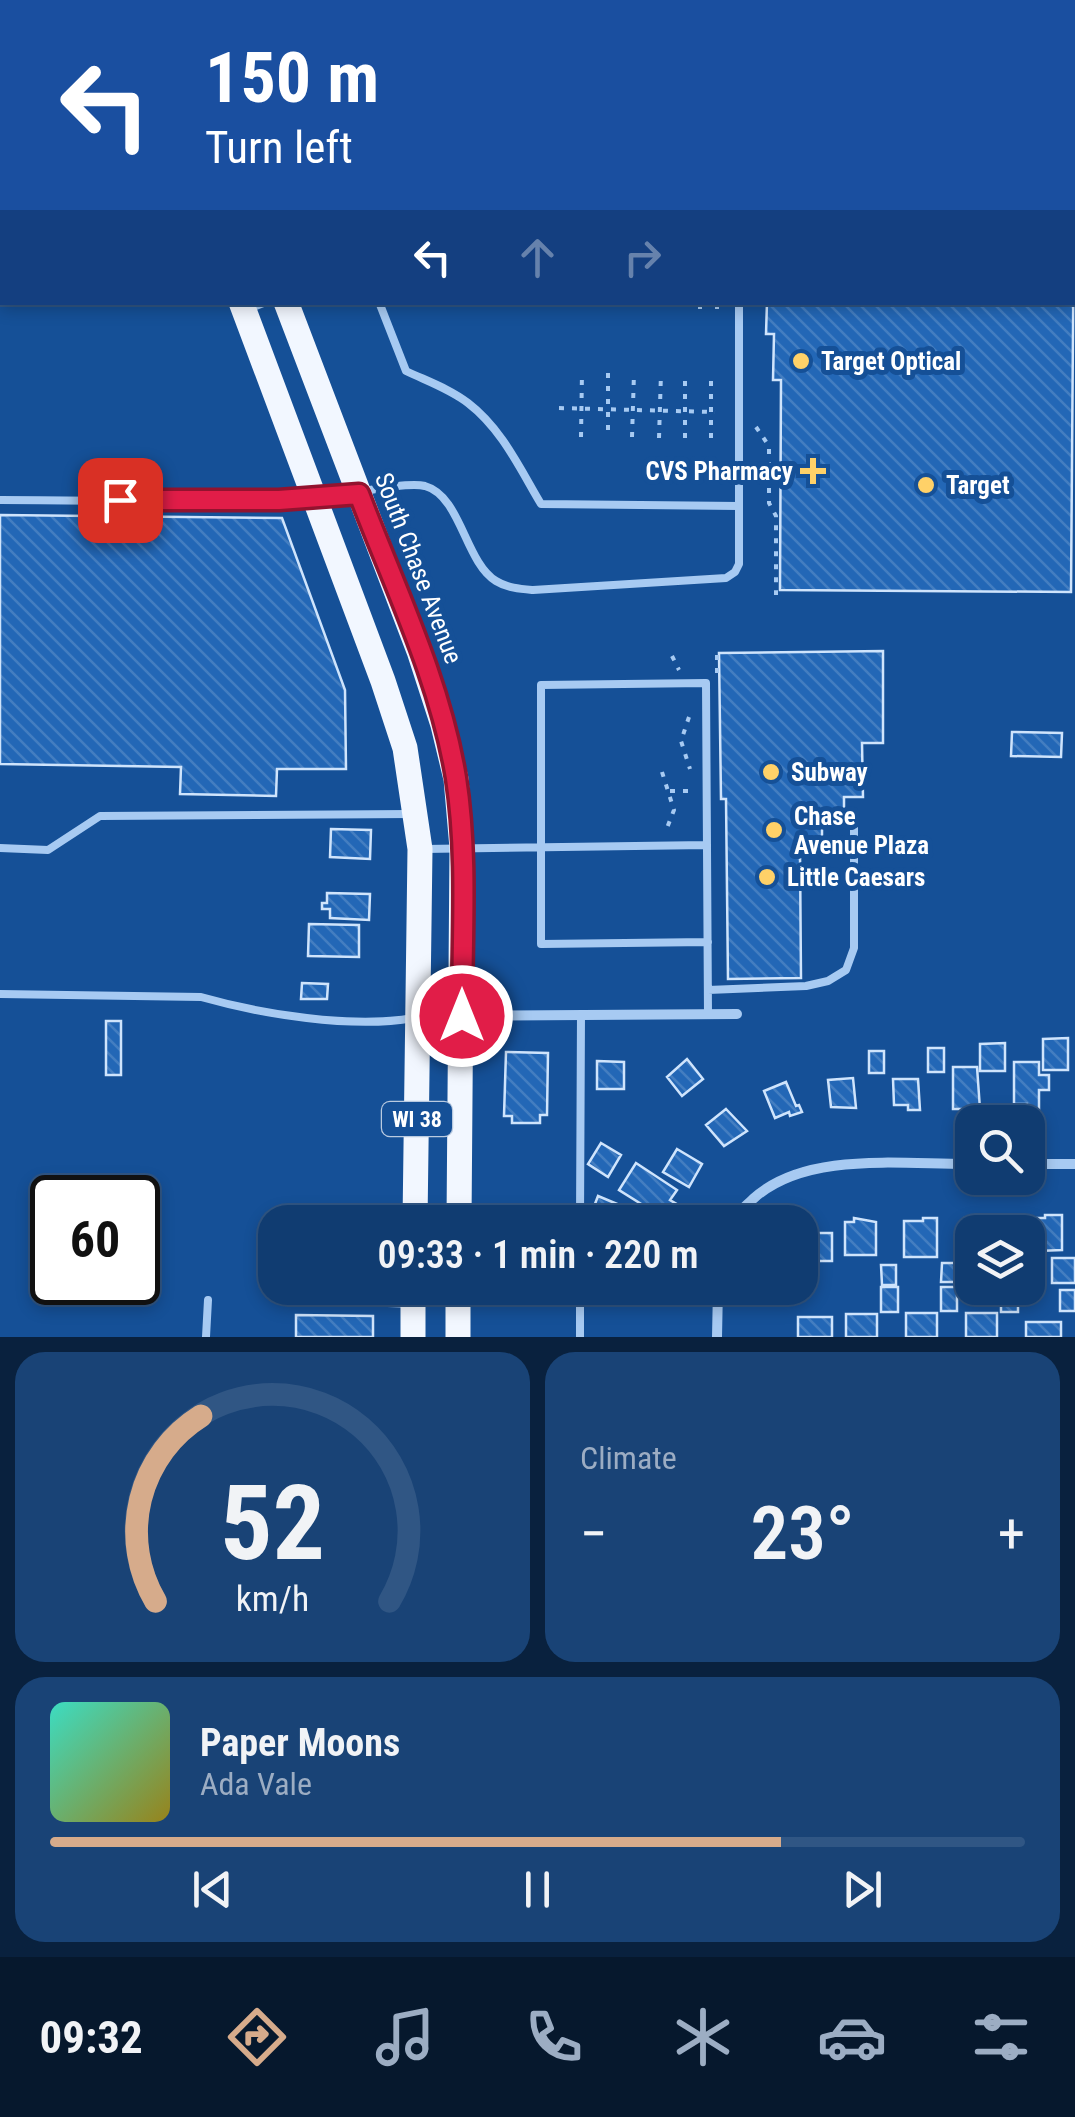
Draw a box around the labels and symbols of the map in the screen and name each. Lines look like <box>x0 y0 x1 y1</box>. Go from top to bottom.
place label: Target Optical <box>821 347 961 376</box>
marker: Target Optical <box>790 350 812 372</box>
place label: CVS Pharmacy <box>646 457 793 486</box>
pin <box>78 458 163 543</box>
marker: CVS Pharmacy <box>802 460 824 482</box>
street label: South Chase Avenue <box>369 469 468 668</box>
place label: Target <box>946 471 1010 500</box>
marker: Target <box>915 474 937 496</box>
place label: Subway <box>791 758 868 787</box>
marker: Subway <box>760 761 782 783</box>
place label: Chase Avenue Plaza <box>794 802 929 860</box>
marker: Chase Avenue Plaza <box>763 819 785 841</box>
place label: Little Caesars <box>787 863 925 892</box>
marker: Little Caesars <box>756 866 778 888</box>
position arrow <box>410 964 514 1068</box>
road number: WI 38 <box>382 1102 452 1136</box>
speed limit sign: 60 <box>30 1175 160 1305</box>

